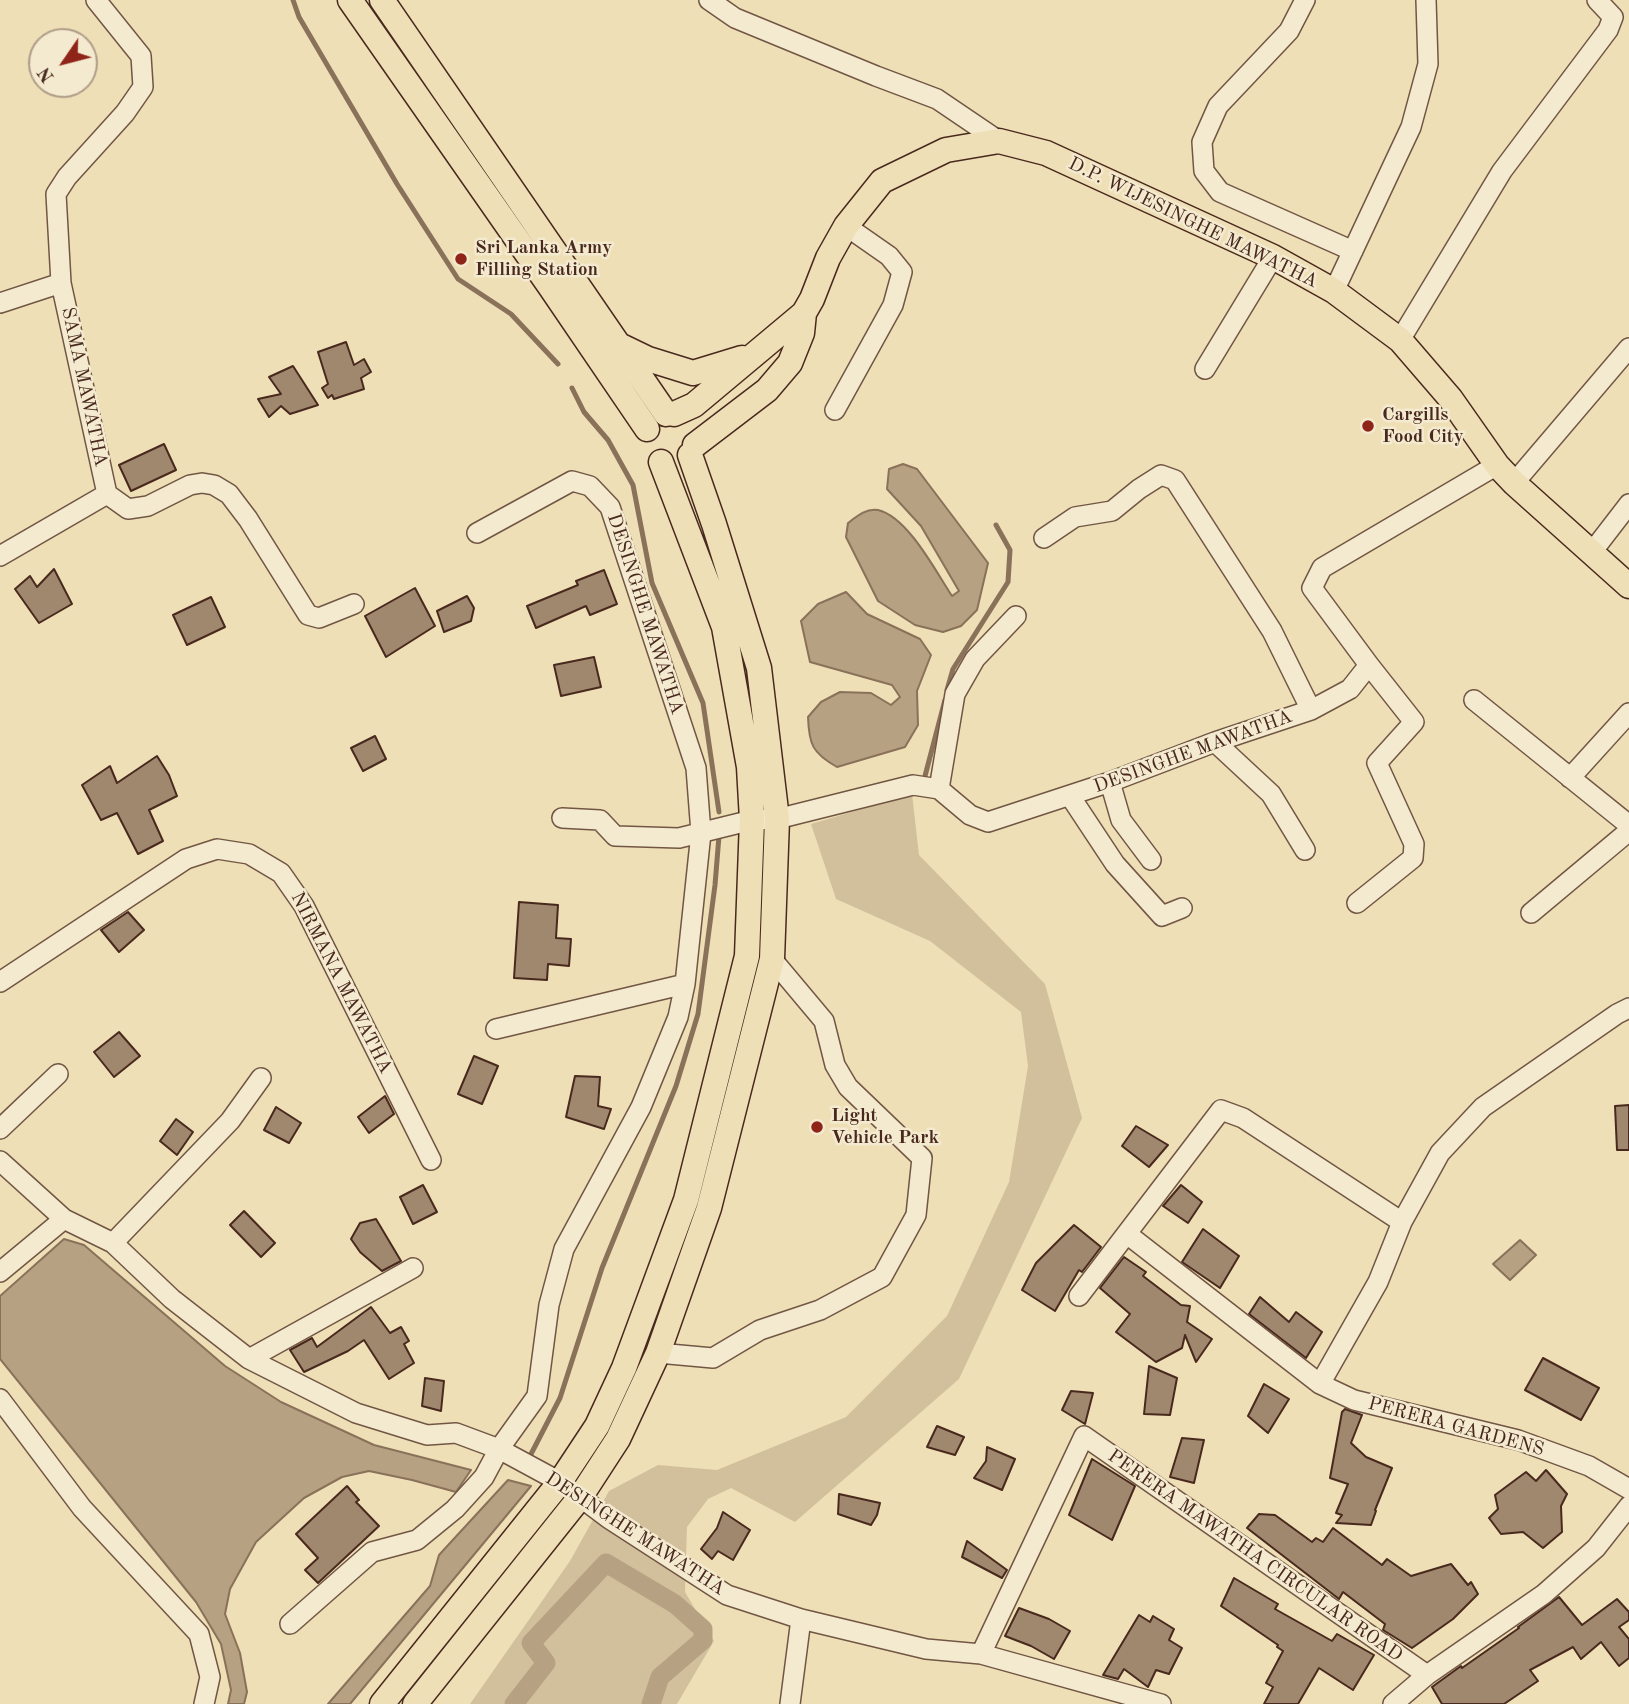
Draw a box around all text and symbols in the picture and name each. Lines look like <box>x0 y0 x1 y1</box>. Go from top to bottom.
north arrow <box>28 28 98 98</box>
text: N <box>35 63 59 86</box>
street label: D.P. WIJESINGHE MAWATHA <box>1065 153 1321 293</box>
place label: Sri Lanka Army Filling Station <box>475 237 612 281</box>
marker: Sri Lanka Army Filling Station <box>453 251 469 267</box>
street label: SAMA MAWATHA <box>56 305 112 469</box>
place label: Cargills Food City <box>1382 404 1464 448</box>
marker: Cargills Food City <box>1360 418 1376 434</box>
street label: DESINGHE MAWATHA <box>602 511 688 717</box>
street label: DESINGHE MAWATHA <box>1091 705 1295 799</box>
street label: NIRMANA MAWATHA <box>285 888 397 1078</box>
place label: Light Vehicle Park <box>831 1105 939 1149</box>
marker: Light Vehicle Park <box>809 1119 825 1135</box>
street label: PERERA GARDENS <box>1365 1392 1547 1462</box>
street label: PERERA MAWATHA CIRCULAR ROAD <box>1103 1445 1407 1667</box>
street label: DESINGHE MAWATHA <box>541 1467 729 1601</box>

